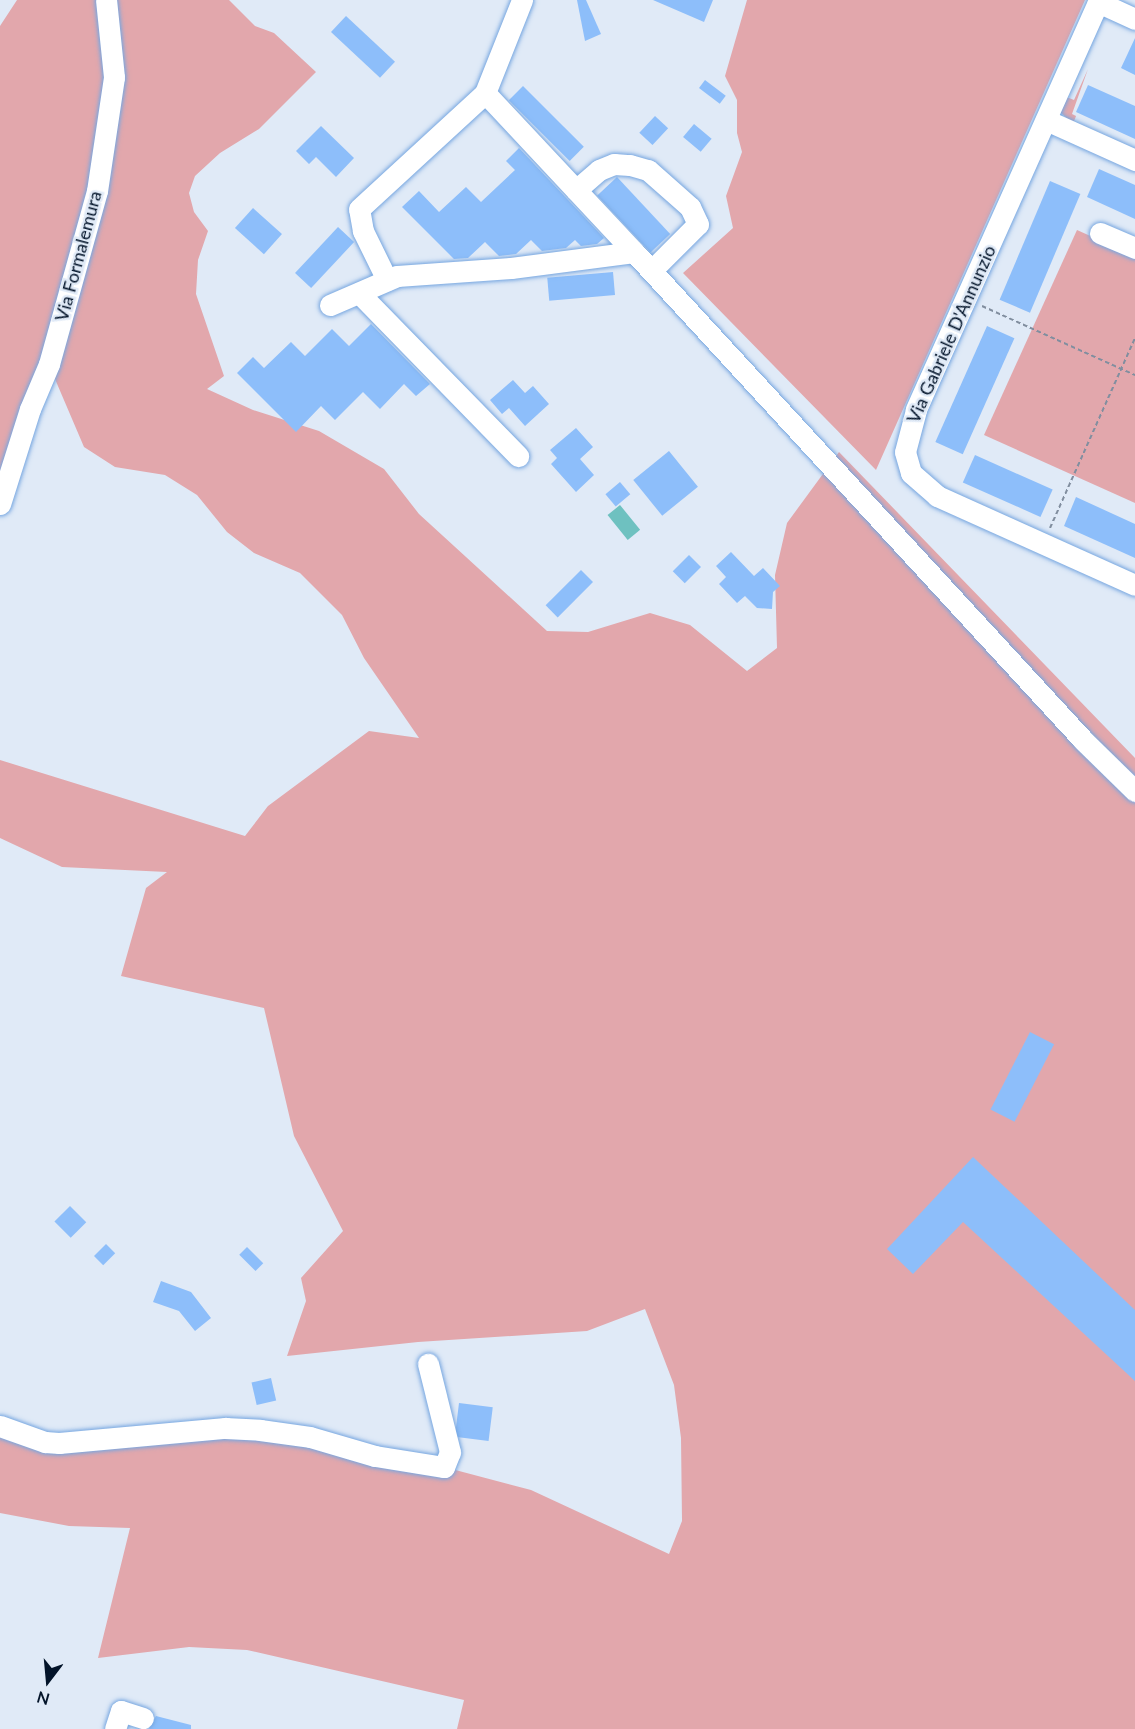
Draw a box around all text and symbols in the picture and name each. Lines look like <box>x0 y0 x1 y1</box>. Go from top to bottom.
street label: Via Formalemura <box>50 189 106 323</box>
street label: Via Gabriele D'Annunzio <box>902 242 1000 426</box>
north arrow <box>18 1651 78 1711</box>
text: N <box>34 1688 51 1710</box>

